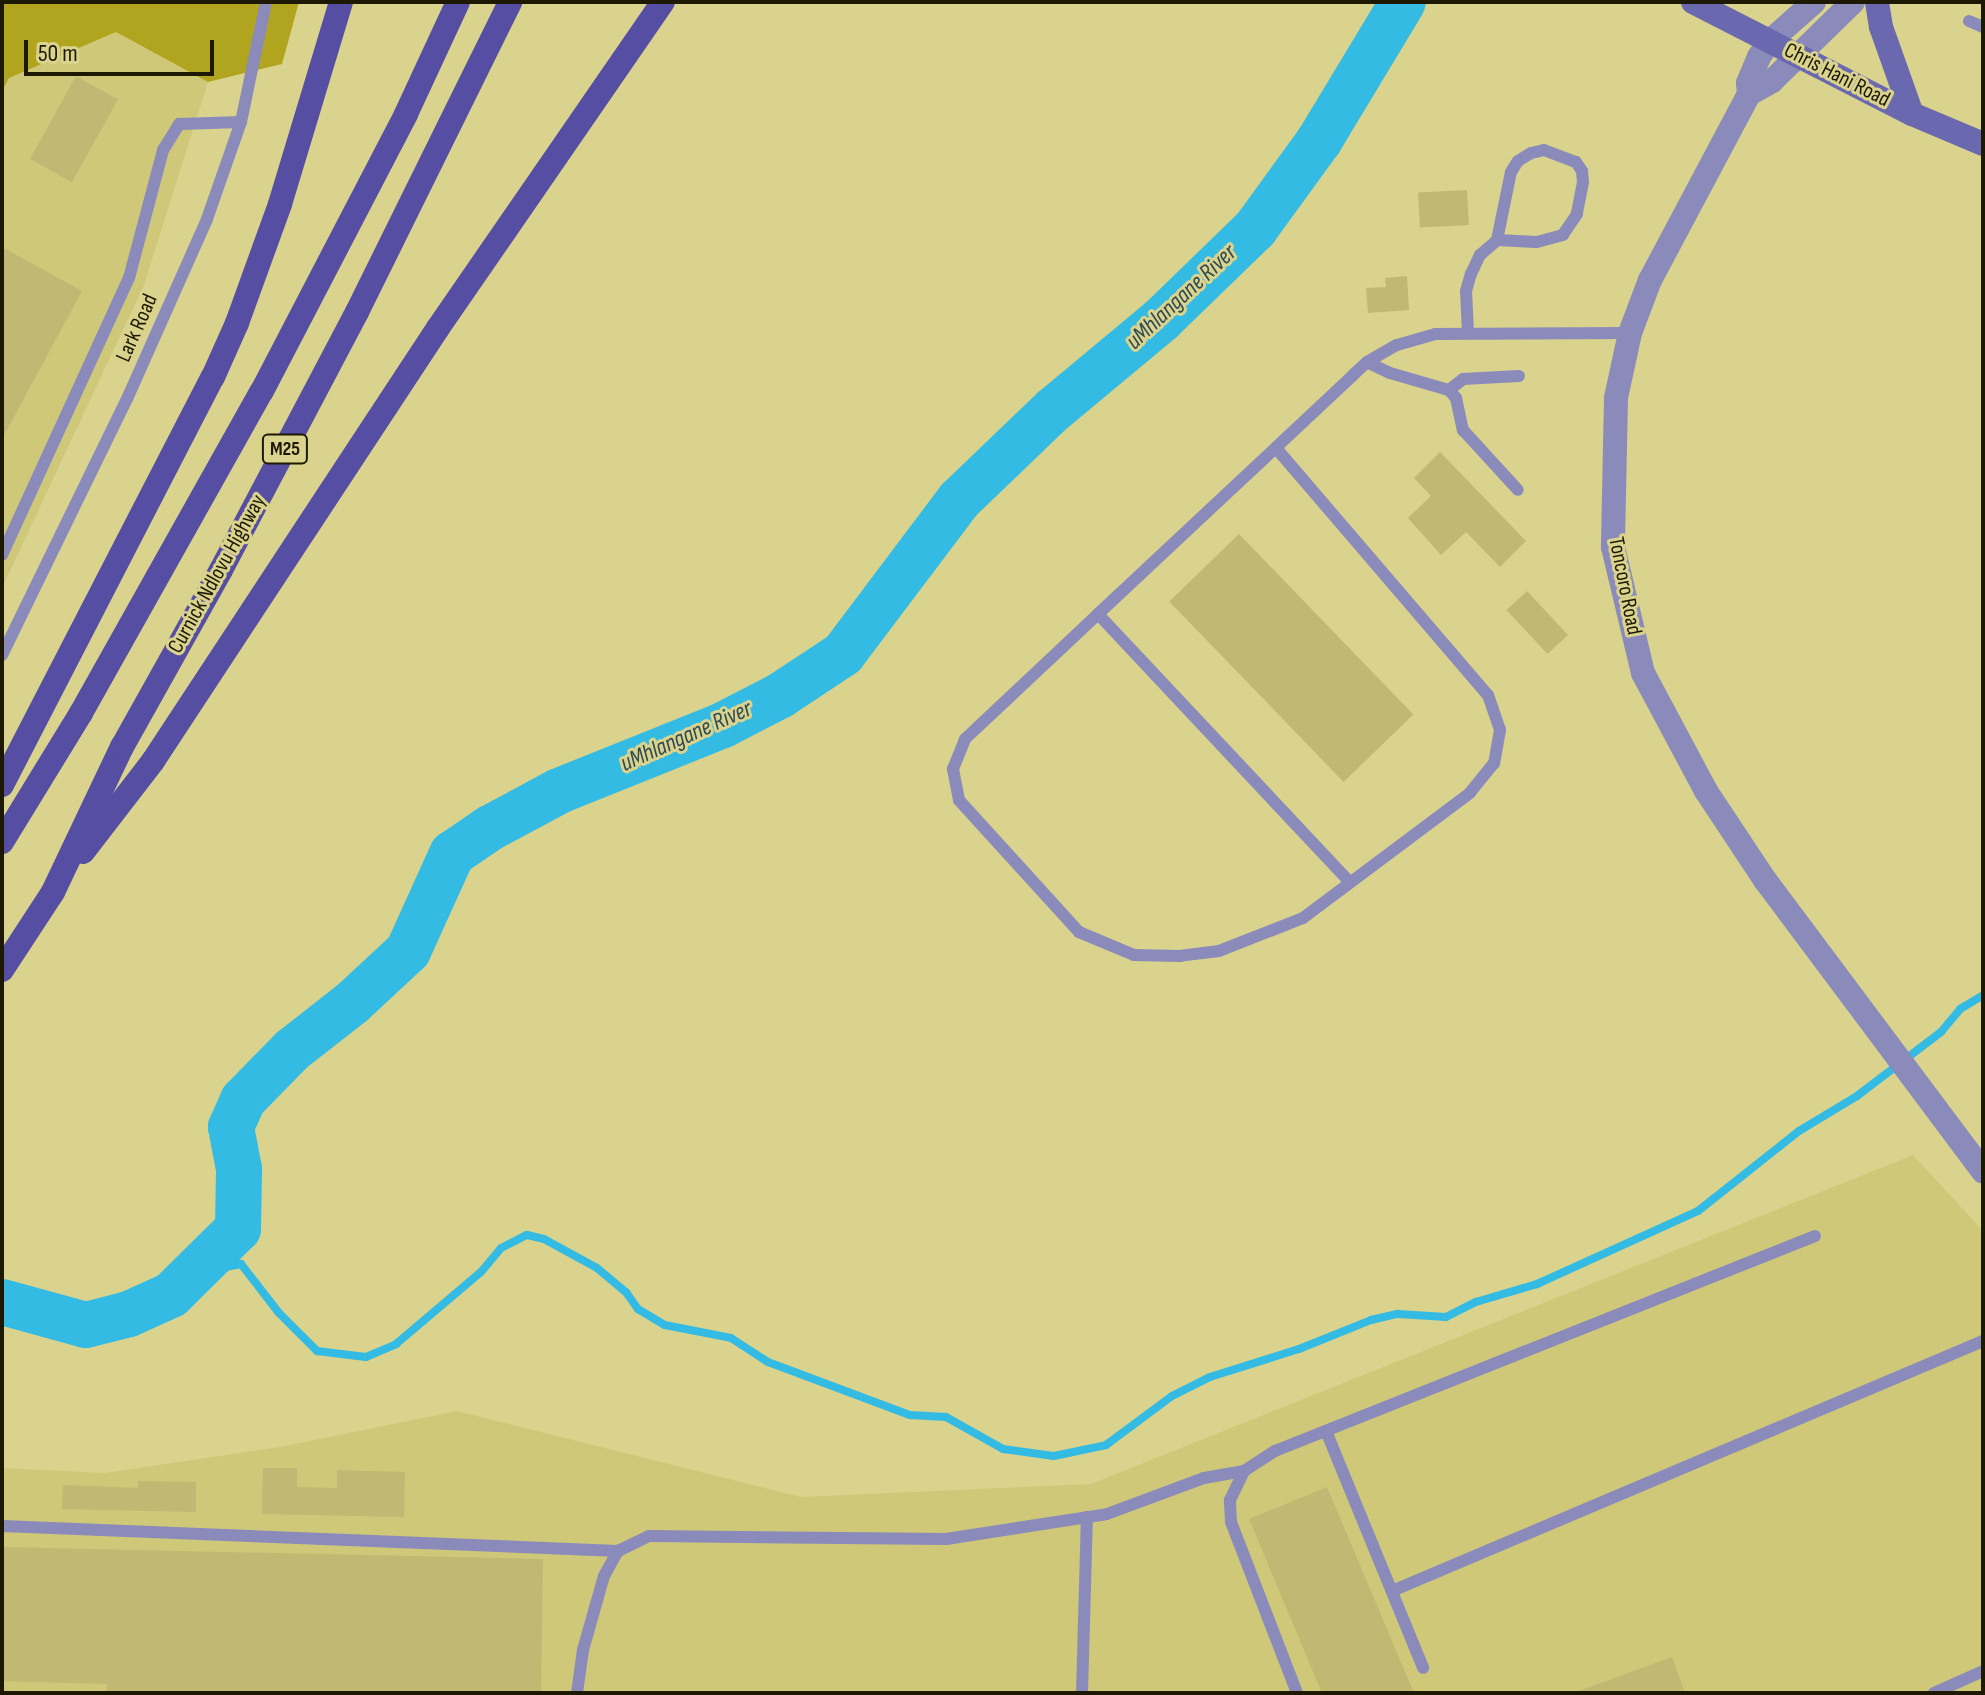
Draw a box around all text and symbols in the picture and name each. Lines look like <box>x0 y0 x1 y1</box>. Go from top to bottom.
scale bar <box>28 24 218 74</box>
street label: Chris Hani Road <box>1780 37 1894 113</box>
text: 50 m <box>38 39 78 68</box>
water label: uMhlangane River <box>1120 238 1242 356</box>
street label: Lark Road <box>110 290 164 366</box>
road number: M25 <box>261 433 309 465</box>
street label: Curnick Ndlovu Highway <box>162 490 272 658</box>
street label: Toncoro Road <box>1603 535 1647 637</box>
water label: uMhlangane River <box>616 694 756 778</box>

